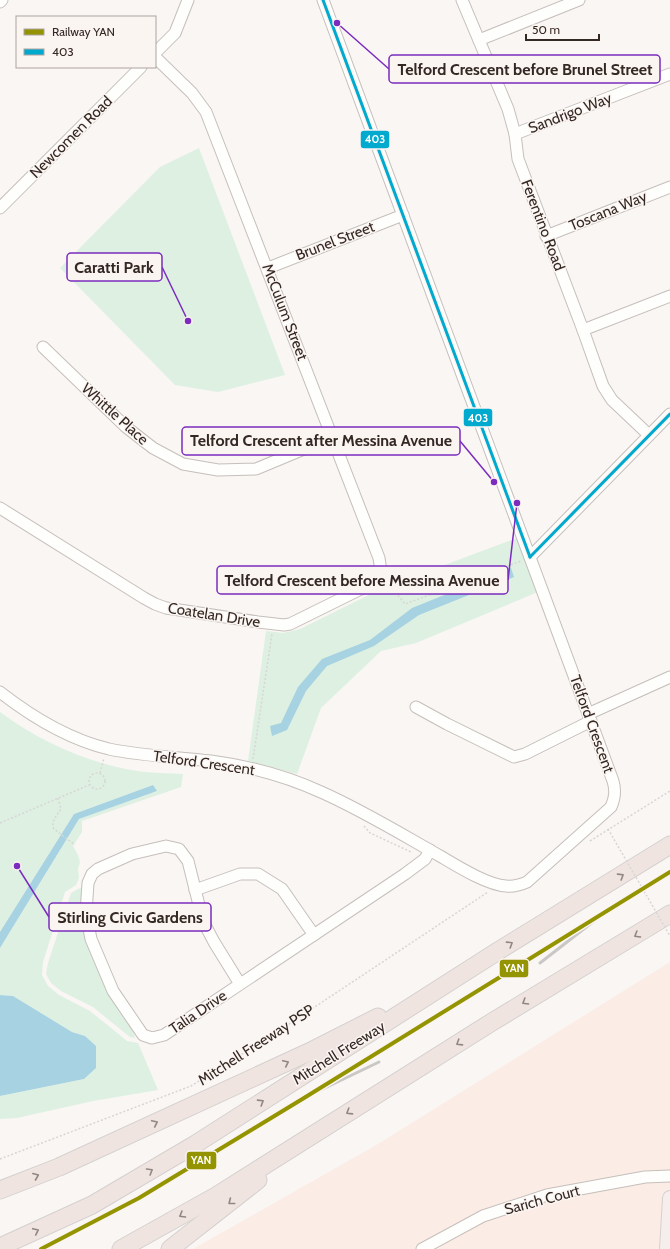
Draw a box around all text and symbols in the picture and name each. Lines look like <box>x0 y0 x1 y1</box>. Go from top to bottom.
legend <box>16 16 156 68</box>
scale bar <box>526 16 599 42</box>
text: 50 m <box>532 22 560 37</box>
text: Railway YAN <box>52 24 115 39</box>
text: 403 <box>52 44 74 59</box>
callout: Telford Crescent before Brunel Street <box>389 55 660 83</box>
text: Telford Crescent before Brunel Street <box>397 60 653 79</box>
street label: Sandrigo Way <box>526 89 615 137</box>
street label: Newcomen Road <box>26 92 116 182</box>
line badge: 403 <box>360 130 390 149</box>
text: 403 <box>365 132 385 146</box>
street label: Ferentino Road <box>517 177 569 273</box>
street label: Toscana Way <box>566 187 650 235</box>
street label: Brunel Street <box>293 218 377 264</box>
callout: Caratti Park <box>67 253 162 281</box>
text: Caratti Park <box>74 258 154 277</box>
street label: McCulum Street <box>258 261 312 363</box>
street label: Whittle Place <box>78 379 152 449</box>
line badge: 403 <box>463 408 493 427</box>
text: 403 <box>468 411 488 425</box>
callout: Telford Crescent after Messina Avenue <box>182 427 460 455</box>
text: Telford Crescent after Messina Avenue <box>190 431 452 450</box>
callout: Telford Crescent before Messina Avenue <box>217 566 508 594</box>
text: Telford Crescent before Messina Avenue <box>225 571 499 590</box>
street label: Coatelan Drive <box>167 599 262 631</box>
street label: Telford Crescent <box>566 673 618 775</box>
street label: Telford Crescent <box>152 747 256 779</box>
one-way arrow <box>617 873 624 880</box>
callout: Stirling Civic Gardens <box>49 903 211 931</box>
text: Stirling Civic Gardens <box>57 908 203 927</box>
one-way arrow <box>634 930 641 937</box>
one-way arrow <box>506 941 513 949</box>
line badge: YAN <box>499 959 529 978</box>
text: YAN <box>503 961 524 975</box>
street label: Talia Drive <box>166 986 230 1038</box>
one-way arrow <box>522 997 529 1005</box>
street label: Mitchell Freeway PSP <box>195 1000 318 1089</box>
street label: Mitchell Freeway <box>289 1017 389 1089</box>
one-way arrow <box>456 1038 463 1045</box>
one-way arrow <box>281 1060 289 1068</box>
one-way arrow <box>257 1100 264 1107</box>
one-way arrow <box>346 1107 353 1115</box>
one-way arrow <box>150 1120 158 1128</box>
line badge: YAN <box>186 1151 217 1170</box>
text: YAN <box>190 1153 211 1167</box>
one-way arrow <box>146 1168 153 1175</box>
one-way arrow <box>32 1173 40 1181</box>
street label: Sarich Court <box>502 1181 582 1219</box>
one-way arrow <box>229 1197 236 1204</box>
one-way arrow <box>179 1211 186 1218</box>
one-way arrow <box>31 1228 39 1236</box>

